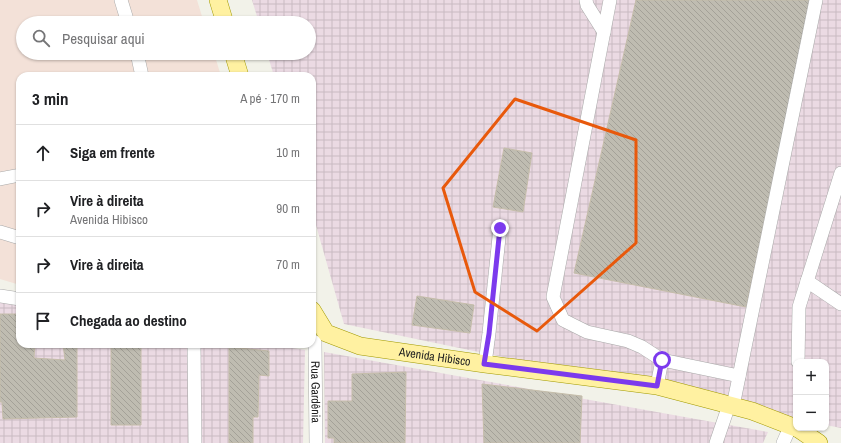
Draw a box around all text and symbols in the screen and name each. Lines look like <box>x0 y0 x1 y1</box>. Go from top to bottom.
search box <box>16 16 316 60</box>
icon: search <box>30 27 52 49</box>
text: Pesquisar aqui <box>62 28 145 49</box>
text: 3 min <box>32 87 68 110</box>
text: A pé · 170 m <box>240 90 300 107</box>
icon: ahead <box>32 142 54 164</box>
text: Siga em frente <box>70 142 155 163</box>
text: 10 m <box>276 144 300 161</box>
text: Vire à direita <box>70 190 144 211</box>
icon: right <box>32 198 54 220</box>
text: 90 m <box>276 200 300 217</box>
text: Avenida Hibisco <box>70 211 148 228</box>
route end <box>491 219 509 237</box>
icon: right <box>32 254 54 276</box>
text: Vire à direita <box>70 254 144 275</box>
text: 70 m <box>276 256 300 273</box>
icon: arrive <box>32 310 54 332</box>
text: Chegada ao destino <box>70 310 187 331</box>
street label: Avenida Hibisco <box>397 344 472 370</box>
route start <box>653 351 671 369</box>
map controls <box>793 359 829 431</box>
button: + <box>793 359 829 395</box>
street label: Rua Gardênia <box>307 361 324 424</box>
button: − <box>793 395 829 431</box>

